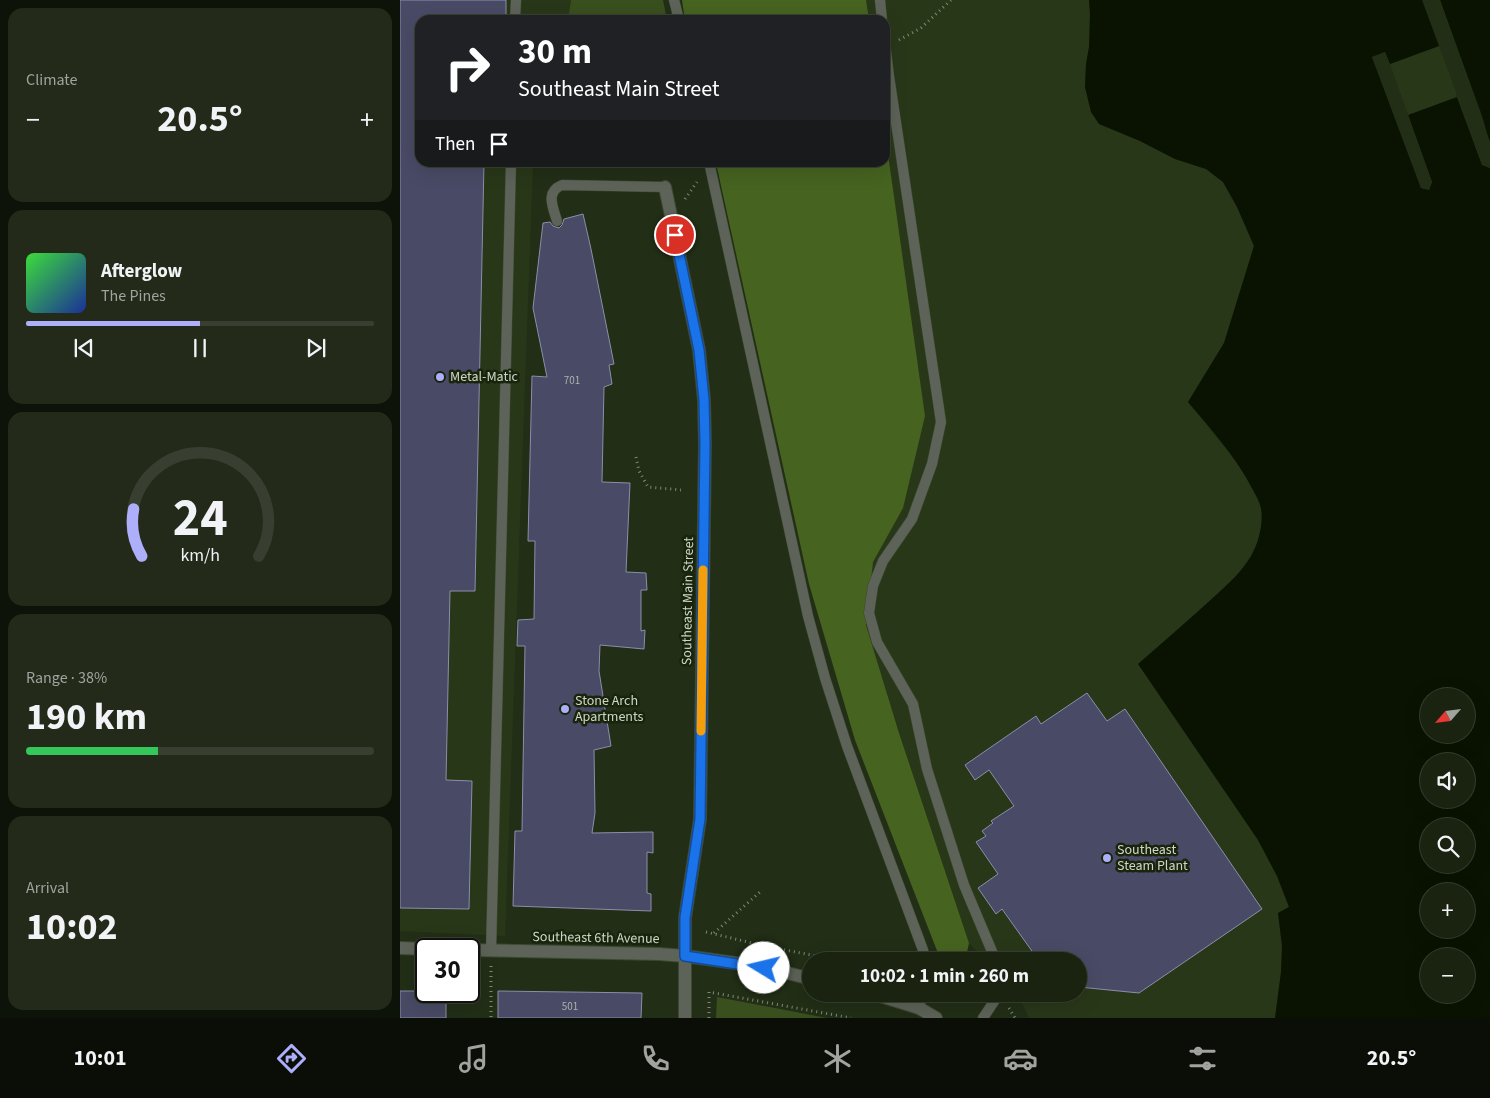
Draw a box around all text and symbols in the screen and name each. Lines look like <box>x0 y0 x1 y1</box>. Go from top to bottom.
text: 30 m <box>518 27 592 77</box>
icon: right <box>435 35 500 100</box>
text: Climate <box>26 69 77 91</box>
text: Southeast Main Street <box>518 73 719 105</box>
text: 20.5° <box>157 92 243 146</box>
text: − <box>26 100 40 140</box>
text: + <box>360 100 374 140</box>
icon: arrive <box>485 130 513 158</box>
text: Then <box>435 131 475 158</box>
pin <box>654 214 696 256</box>
icon: arrive <box>661 221 689 249</box>
text: Afterglow <box>101 258 182 285</box>
text: The Pines <box>101 285 166 307</box>
icon: previous <box>70 334 98 362</box>
icon: pause <box>186 334 214 362</box>
icon: next <box>302 334 330 362</box>
place label: Metal-Matic <box>450 367 519 387</box>
marker: Metal-Matic <box>434 371 446 383</box>
house number: 701 <box>564 373 580 388</box>
text: 24 <box>173 482 227 556</box>
street label: Southeast Main Street <box>677 536 699 665</box>
text: km/h <box>180 543 220 568</box>
text: Range · 38% <box>26 667 107 689</box>
north arrow <box>1420 688 1475 742</box>
map controls <box>1420 688 1475 1003</box>
text: 190 km <box>26 690 147 744</box>
place label: Stone Arch Apartments <box>575 691 644 727</box>
marker: Stone Arch Apartments <box>559 703 571 715</box>
button: sound <box>1420 753 1475 808</box>
button: search <box>1420 818 1475 873</box>
place label: Southeast Steam Plant <box>1117 840 1188 876</box>
marker: Southeast Steam Plant <box>1101 852 1113 864</box>
text: Arrival <box>26 877 69 899</box>
button: + <box>1420 883 1475 938</box>
text: 10:02 <box>26 900 118 954</box>
street label: Southeast 6th Avenue <box>532 927 660 949</box>
speed limit sign: 30 <box>415 938 480 1003</box>
position arrow <box>737 941 789 993</box>
button: − <box>1420 948 1475 1003</box>
text: 10:02 · 1 min · 260 m <box>860 963 1029 990</box>
house number: 501 <box>562 999 578 1014</box>
icon: directions <box>274 1041 309 1076</box>
icon: music <box>456 1041 491 1076</box>
icon: phone <box>638 1041 673 1076</box>
icon: climate <box>820 1041 855 1076</box>
icon: car <box>1003 1041 1038 1076</box>
icon: filters <box>1185 1041 1220 1076</box>
text: 10:01 <box>74 1042 127 1074</box>
text: 20.5° <box>1367 1042 1416 1074</box>

